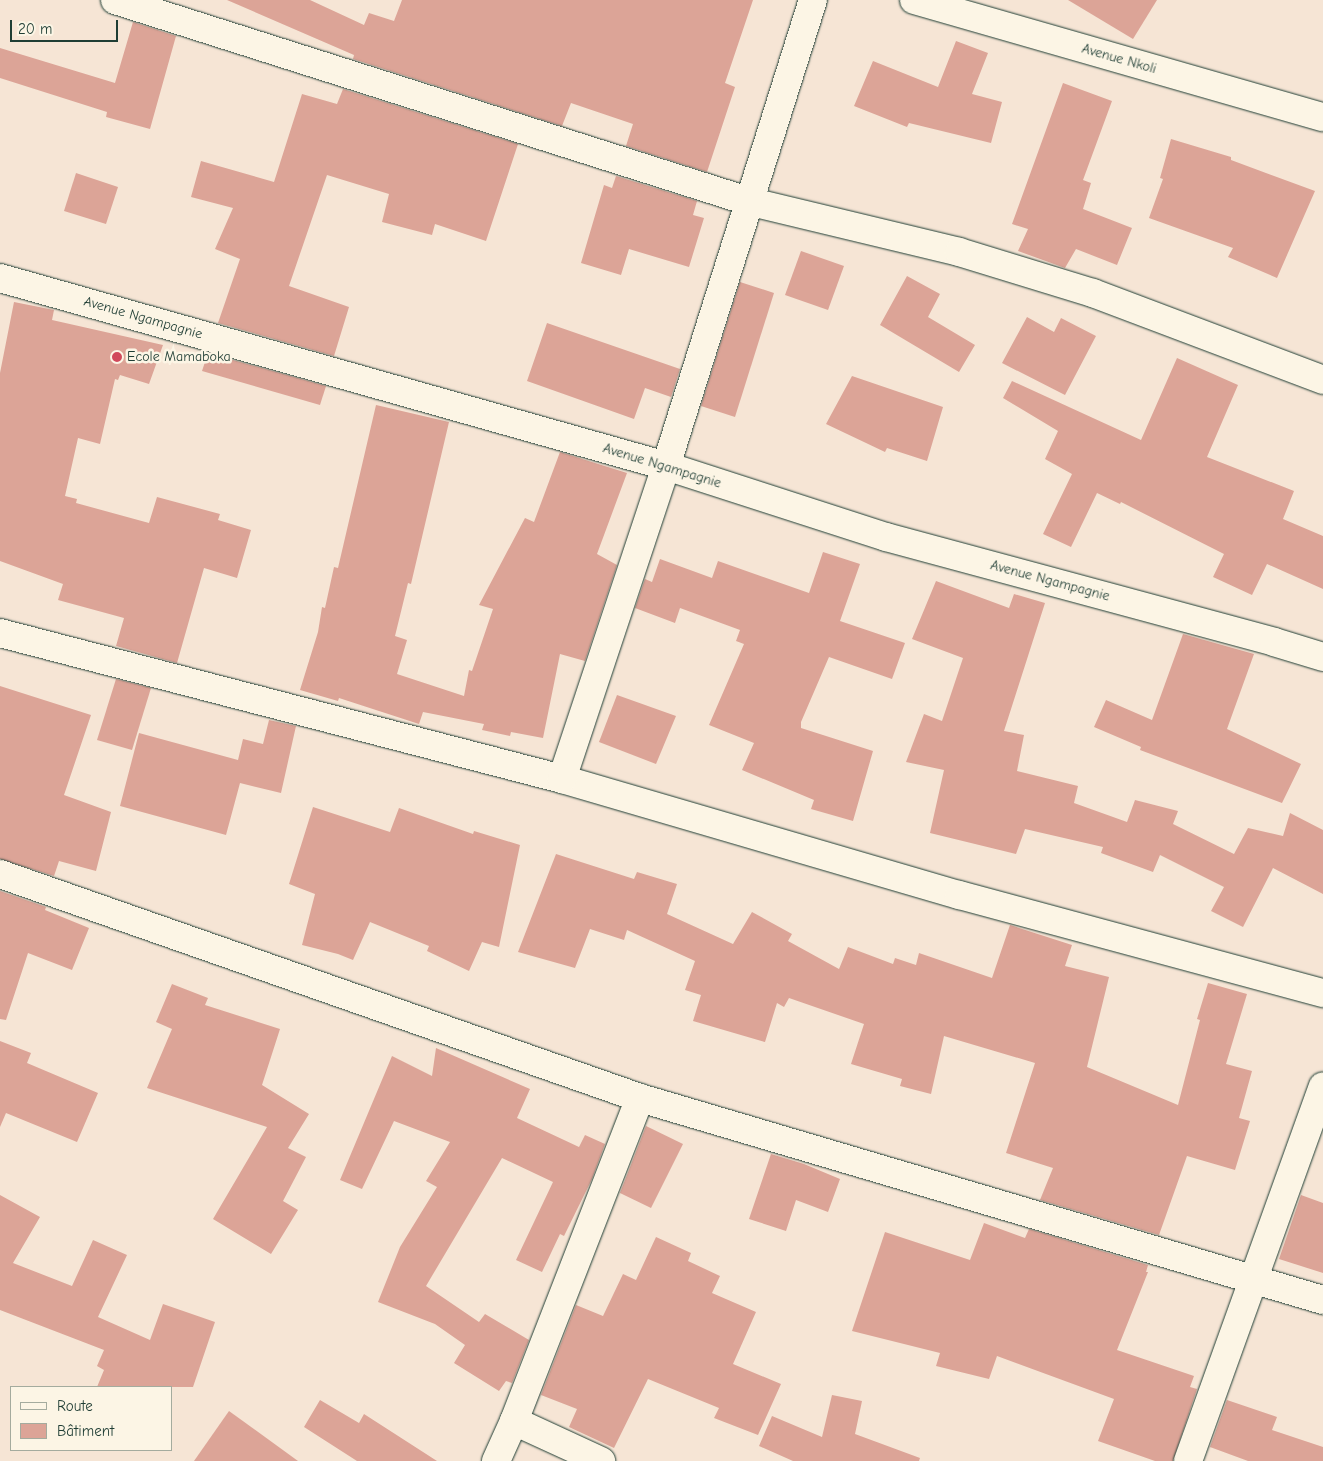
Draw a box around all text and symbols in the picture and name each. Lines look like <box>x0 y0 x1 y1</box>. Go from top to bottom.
scale bar <box>12 10 120 42</box>
text: 20 m <box>18 20 52 38</box>
street label: Avenue Nkoli <box>1080 40 1158 78</box>
street label: Avenue Ngampagnie <box>82 293 204 343</box>
place label: Ecole Mamaboka <box>127 349 231 365</box>
marker: Ecole Mamaboka <box>111 351 123 363</box>
street label: Avenue Ngampagnie <box>601 440 723 492</box>
street label: Avenue Ngampagnie <box>989 557 1111 605</box>
legend <box>10 1386 172 1451</box>
text: Route <box>57 1397 93 1415</box>
text: Bâtiment <box>57 1422 114 1440</box>

